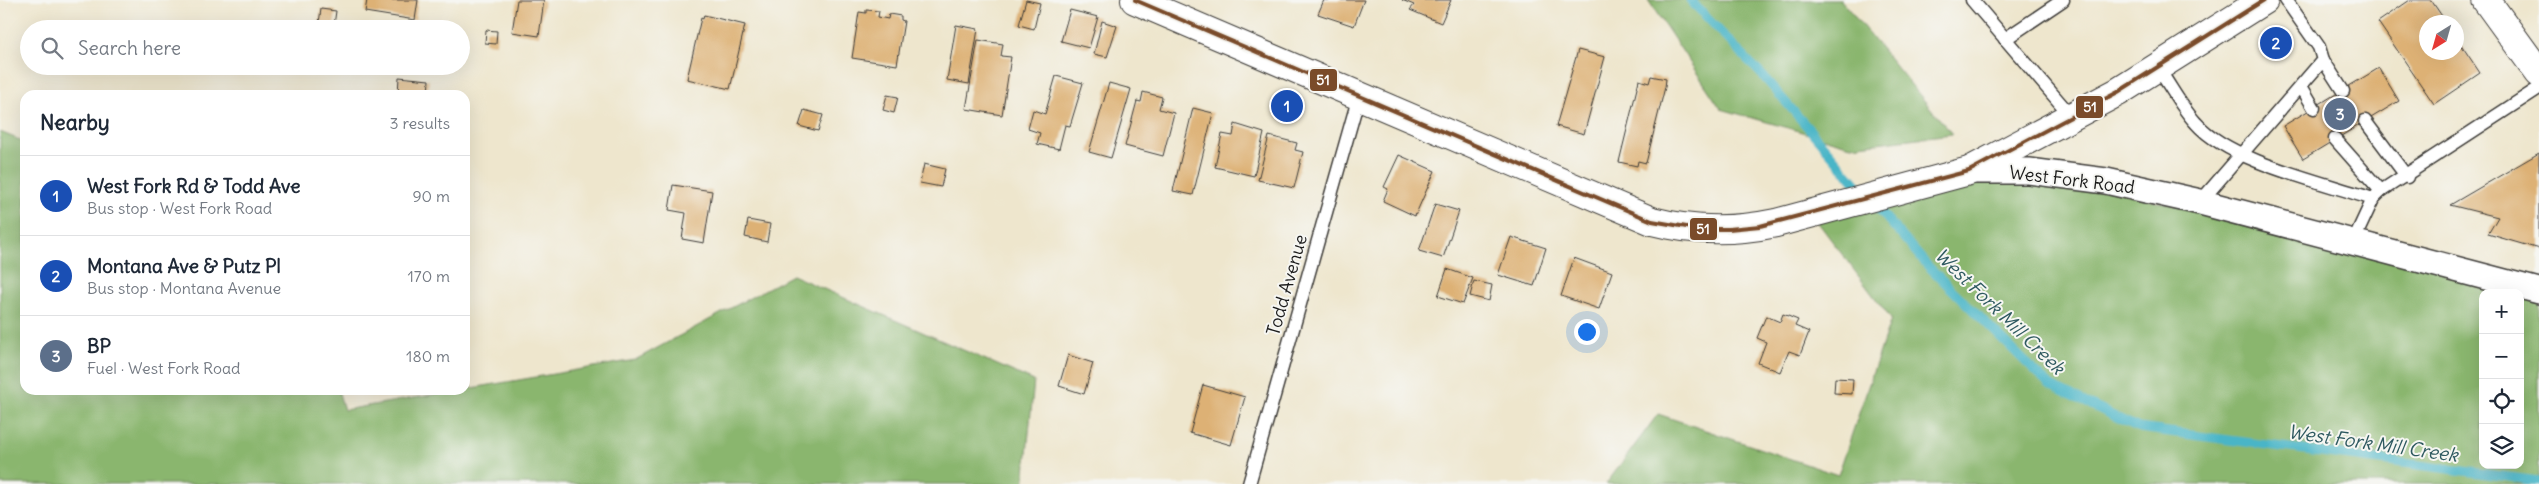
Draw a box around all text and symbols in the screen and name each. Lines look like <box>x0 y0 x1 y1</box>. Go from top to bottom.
north arrow <box>2419 15 2464 60</box>
search box <box>20 20 470 75</box>
pin: 2 <box>2260 24 2292 62</box>
icon: search <box>38 34 66 62</box>
text: Search here <box>78 36 181 60</box>
line badge: 51 <box>1309 68 1338 92</box>
text: 51 <box>1316 71 1330 89</box>
pin: 1 <box>1271 87 1303 125</box>
line badge: 51 <box>2075 95 2104 119</box>
pin: 3 <box>2324 95 2356 133</box>
text: 51 <box>2083 98 2097 116</box>
text: Nearby <box>40 109 110 136</box>
text: 3 results <box>390 113 450 133</box>
street label: West Fork Road <box>2008 160 2137 199</box>
text: West Fork Rd & Todd Ave <box>87 174 300 198</box>
text: 1 <box>53 186 59 206</box>
text: 90 m <box>412 186 450 206</box>
text: Bus stop · West Fork Road <box>87 198 272 218</box>
line badge: 51 <box>1689 217 1718 241</box>
text: 51 <box>1696 220 1710 238</box>
street label: Todd Avenue <box>1261 232 1312 338</box>
water label: West Fork Mill Creek <box>1930 243 2071 380</box>
text: Montana Ave & Putz Pl <box>87 254 281 278</box>
text: 2 <box>52 266 60 286</box>
text: 170 m <box>407 266 450 286</box>
text: Bus stop · Montana Avenue <box>87 278 281 298</box>
map controls <box>2479 289 2524 469</box>
button: + <box>2479 289 2524 334</box>
your location <box>1574 319 1600 345</box>
text: BP <box>87 334 111 358</box>
button: − <box>2479 334 2524 379</box>
text: 3 <box>51 346 61 366</box>
text: 180 m <box>406 346 450 366</box>
text: Fuel · West Fork Road <box>87 358 241 378</box>
button: locate <box>2479 379 2524 424</box>
water label: West Fork Mill Creek <box>2287 419 2461 467</box>
button: layers <box>2479 424 2524 469</box>

